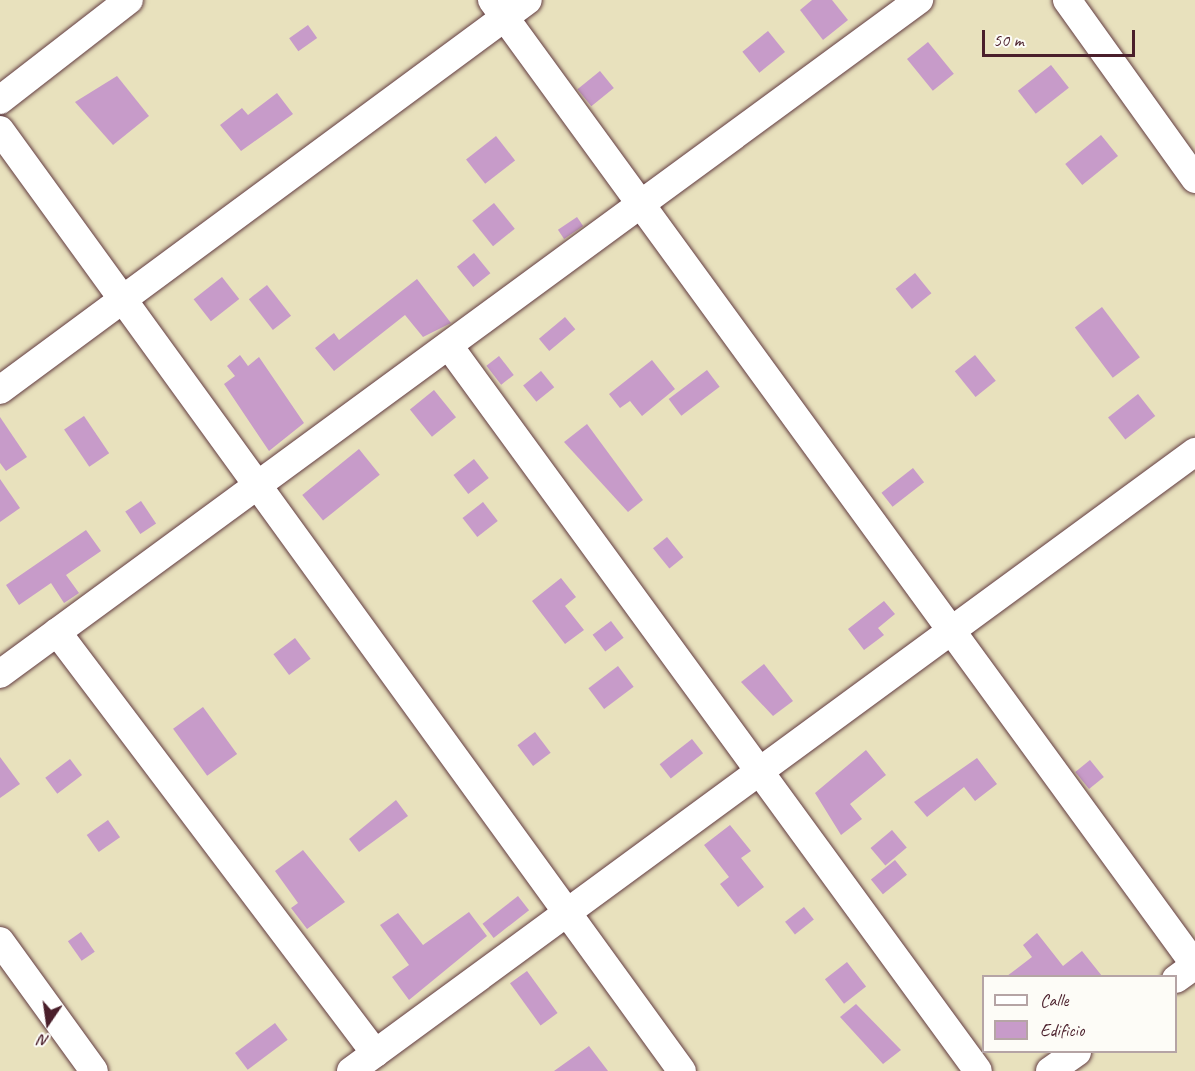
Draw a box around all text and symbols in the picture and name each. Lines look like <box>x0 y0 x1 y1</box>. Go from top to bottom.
scale bar <box>985 18 1138 56</box>
text: 50 m <box>993 29 1024 51</box>
legend <box>982 975 1177 1053</box>
text: Calle <box>1040 989 1068 1011</box>
north arrow <box>18 993 78 1053</box>
text: Edificio <box>1040 1019 1084 1041</box>
text: N <box>37 1030 51 1051</box>

